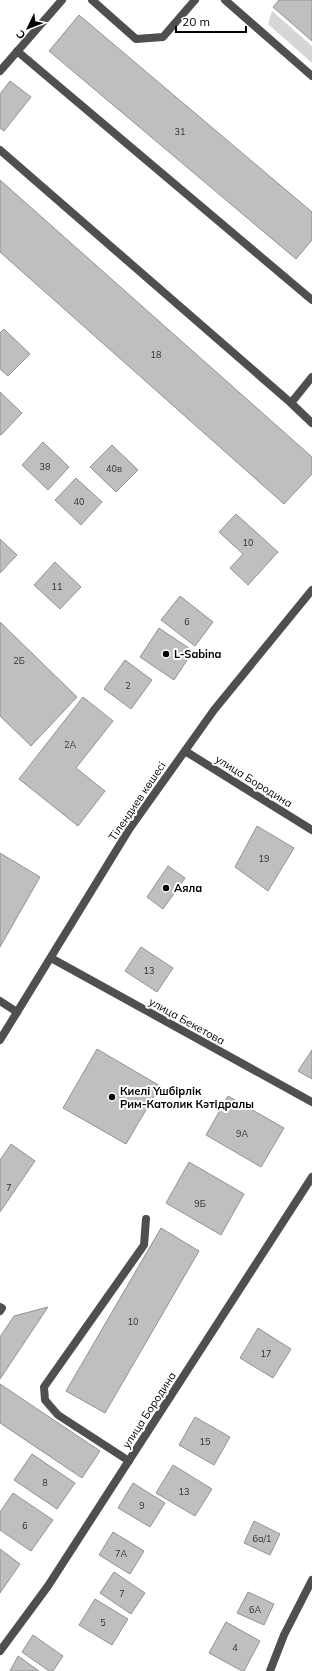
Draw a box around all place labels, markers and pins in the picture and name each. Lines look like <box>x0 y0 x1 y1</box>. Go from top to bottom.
place label: L-Sabina <box>174 647 222 661</box>
marker: L-Sabina <box>161 649 171 659</box>
place label: Аяла <box>174 881 202 895</box>
marker: Аяла <box>161 883 171 893</box>
place label: Киелі Үшбірлік Рим-Католик Кәтідралы <box>120 1084 254 1111</box>
marker: Киелі Үшбірлік Рим-Католик Кәтідралы <box>107 1092 117 1102</box>

